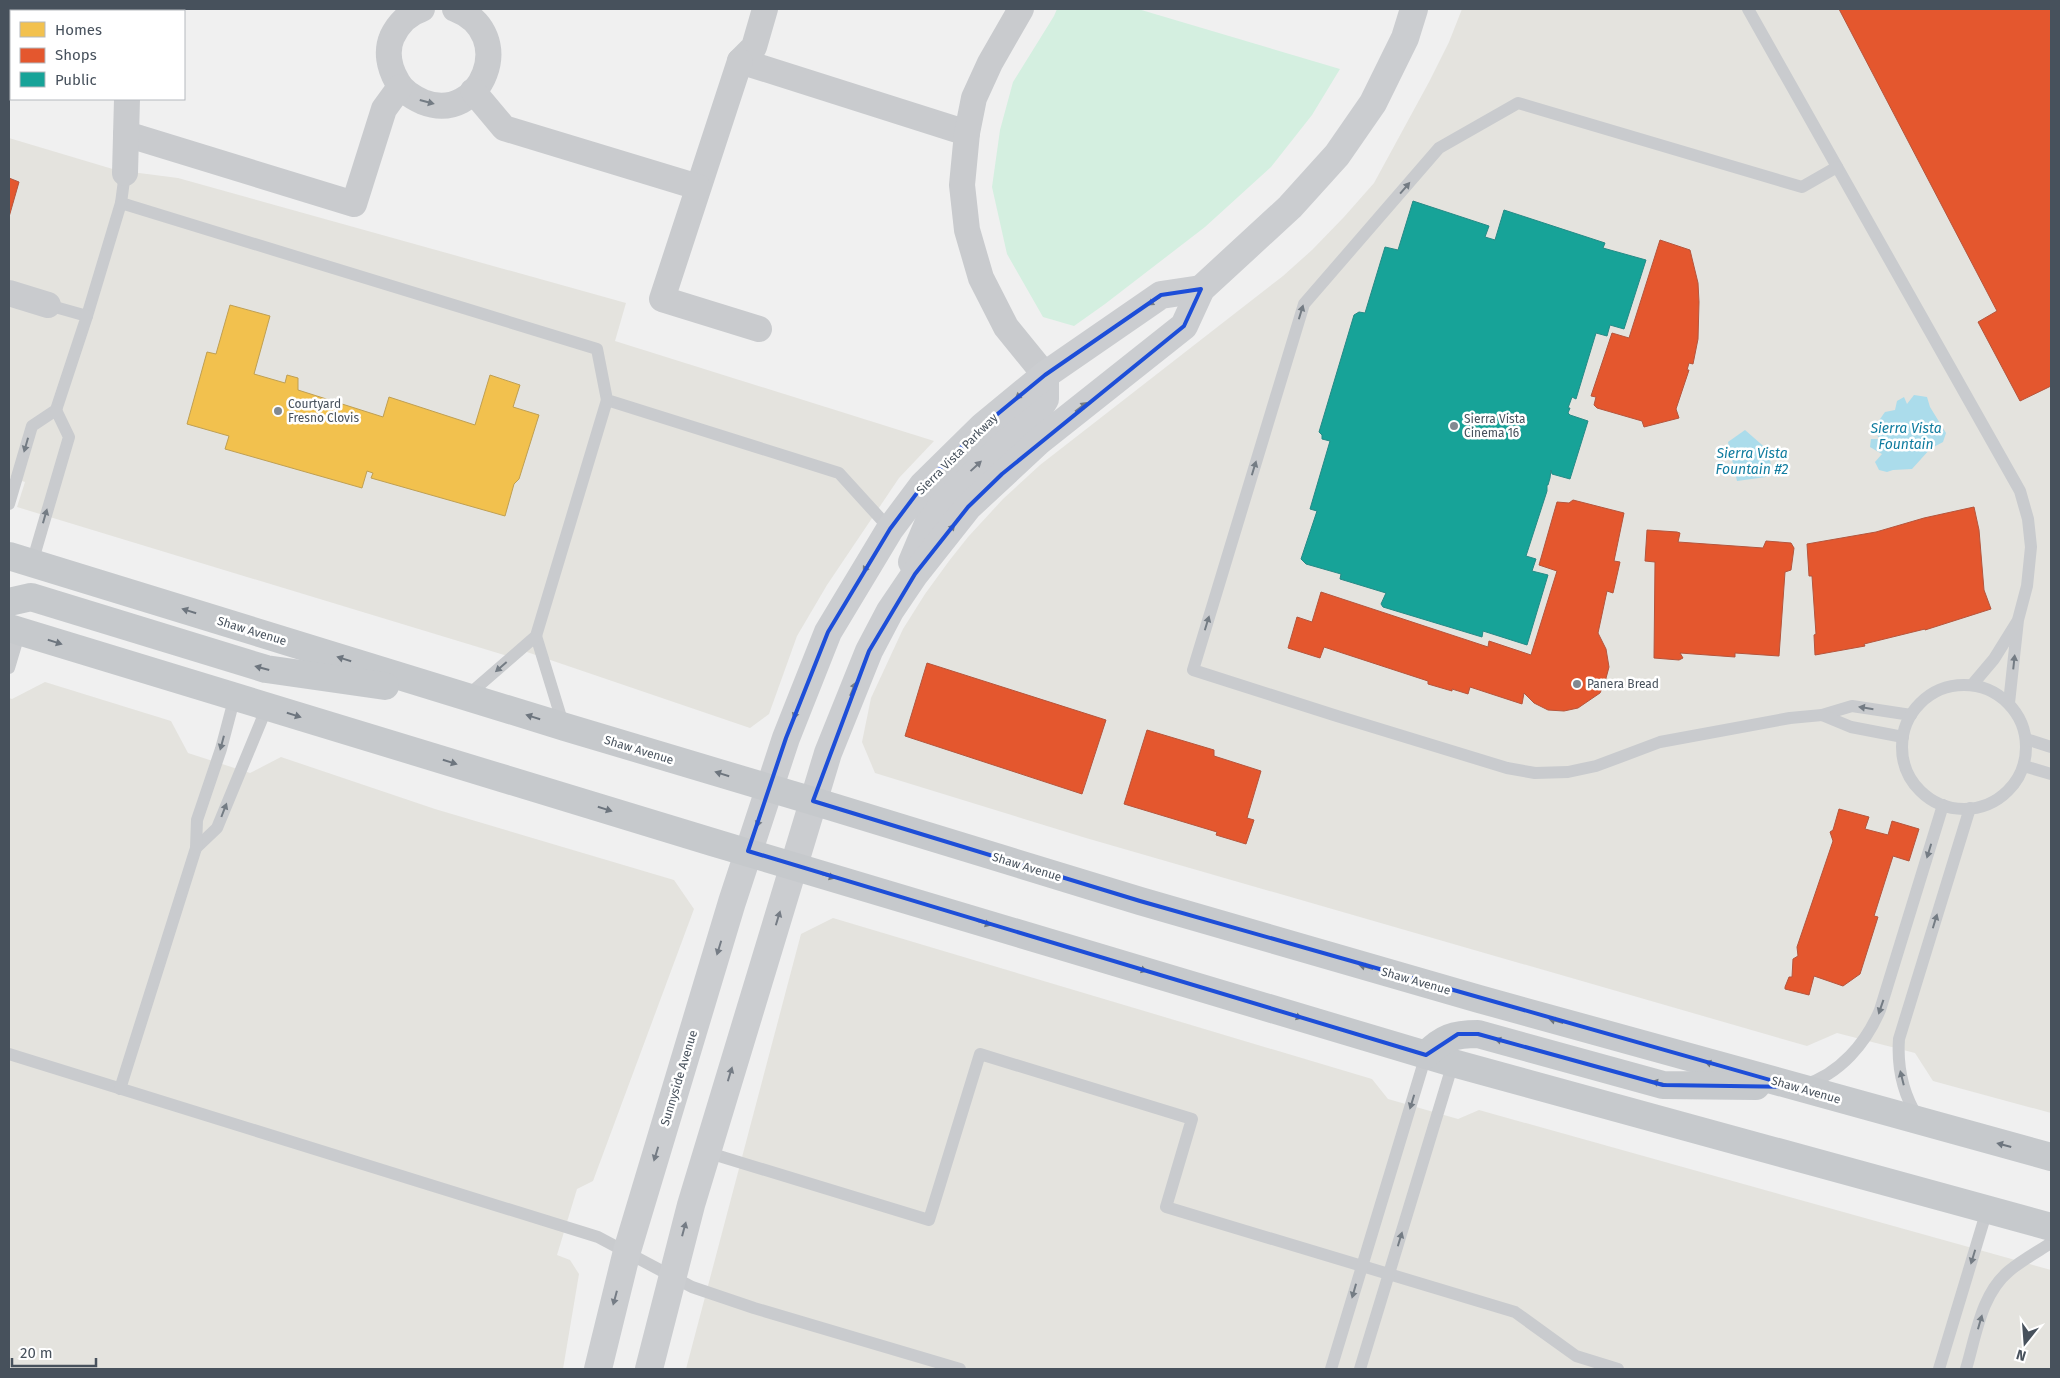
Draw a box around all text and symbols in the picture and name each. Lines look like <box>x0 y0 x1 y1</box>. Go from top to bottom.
legend <box>10 10 185 100</box>
text: Homes <box>55 21 102 39</box>
text: Shops <box>55 46 97 64</box>
text: Public <box>55 71 97 89</box>
one-way arrow <box>419 98 434 106</box>
one-way arrow <box>1399 182 1411 194</box>
one-way arrow <box>1147 296 1161 305</box>
one-way arrow <box>1298 305 1306 320</box>
one-way arrow <box>1015 389 1028 400</box>
place label: Courtyard Fresno Clovis <box>288 397 359 425</box>
one-way arrow <box>1075 402 1088 413</box>
marker: Courtyard Fresno Clovis <box>272 405 284 417</box>
street label: Sierra Vista Parkway <box>914 410 1001 497</box>
place label: Sierra Vista Cinema 16 <box>1464 412 1525 440</box>
marker: Sierra Vista Cinema 16 <box>1448 420 1460 432</box>
water label: Sierra Vista Fountain <box>1869 420 1942 453</box>
one-way arrow <box>22 438 30 453</box>
water label: Sierra Vista Fountain #2 <box>1715 445 1789 478</box>
one-way arrow <box>970 460 982 472</box>
one-way arrow <box>1251 460 1259 475</box>
one-way arrow <box>42 509 50 524</box>
one-way arrow <box>944 523 955 536</box>
one-way arrow <box>863 560 872 573</box>
one-way arrow <box>181 607 196 615</box>
street label: Shaw Avenue <box>216 614 288 648</box>
one-way arrow <box>1203 616 1211 631</box>
one-way arrow <box>48 638 63 646</box>
one-way arrow <box>2010 653 2018 669</box>
one-way arrow <box>337 655 352 663</box>
one-way arrow <box>495 661 508 672</box>
one-way arrow <box>254 663 269 671</box>
place label: Panera Bread <box>1587 677 1659 691</box>
marker: Panera Bread <box>1571 678 1583 690</box>
one-way arrow <box>849 682 857 696</box>
one-way arrow <box>792 704 799 719</box>
one-way arrow <box>1857 704 1873 712</box>
one-way arrow <box>287 712 302 720</box>
one-way arrow <box>525 713 540 721</box>
street label: Shaw Avenue <box>603 733 675 767</box>
one-way arrow <box>218 735 226 751</box>
one-way arrow <box>443 759 458 767</box>
one-way arrow <box>715 770 730 778</box>
one-way arrow <box>220 802 228 817</box>
one-way arrow <box>598 806 613 814</box>
one-way arrow <box>754 813 762 828</box>
one-way arrow <box>1924 844 1932 859</box>
street label: Shaw Avenue <box>991 850 1063 884</box>
one-way arrow <box>821 872 836 880</box>
one-way arrow <box>774 911 782 926</box>
one-way arrow <box>1931 913 1939 928</box>
one-way arrow <box>977 919 992 927</box>
one-way arrow <box>714 941 722 956</box>
one-way arrow <box>1358 962 1373 970</box>
street label: Shaw Avenue <box>1380 964 1452 998</box>
one-way arrow <box>1132 966 1147 974</box>
one-way arrow <box>1877 1000 1885 1015</box>
one-way arrow <box>1288 1013 1303 1021</box>
one-way arrow <box>1548 1017 1563 1025</box>
street label: Sunnyside Avenue <box>658 1029 700 1127</box>
one-way arrow <box>1494 1037 1509 1045</box>
one-way arrow <box>1705 1060 1720 1068</box>
one-way arrow <box>727 1066 735 1081</box>
one-way arrow <box>1898 1070 1906 1085</box>
street label: Shaw Avenue <box>1770 1073 1842 1107</box>
one-way arrow <box>1651 1079 1666 1087</box>
one-way arrow <box>1407 1094 1415 1109</box>
one-way arrow <box>1997 1140 2012 1148</box>
one-way arrow <box>652 1147 660 1162</box>
one-way arrow <box>680 1222 688 1237</box>
one-way arrow <box>1396 1231 1404 1246</box>
one-way arrow <box>1969 1249 1977 1264</box>
one-way arrow <box>1350 1283 1358 1298</box>
one-way arrow <box>610 1291 618 1306</box>
one-way arrow <box>1976 1315 1984 1330</box>
north arrow <box>2000 1318 2050 1368</box>
scale bar <box>12 1336 96 1368</box>
text: 20 m <box>20 1344 53 1362</box>
text: N <box>2014 1345 2028 1364</box>

